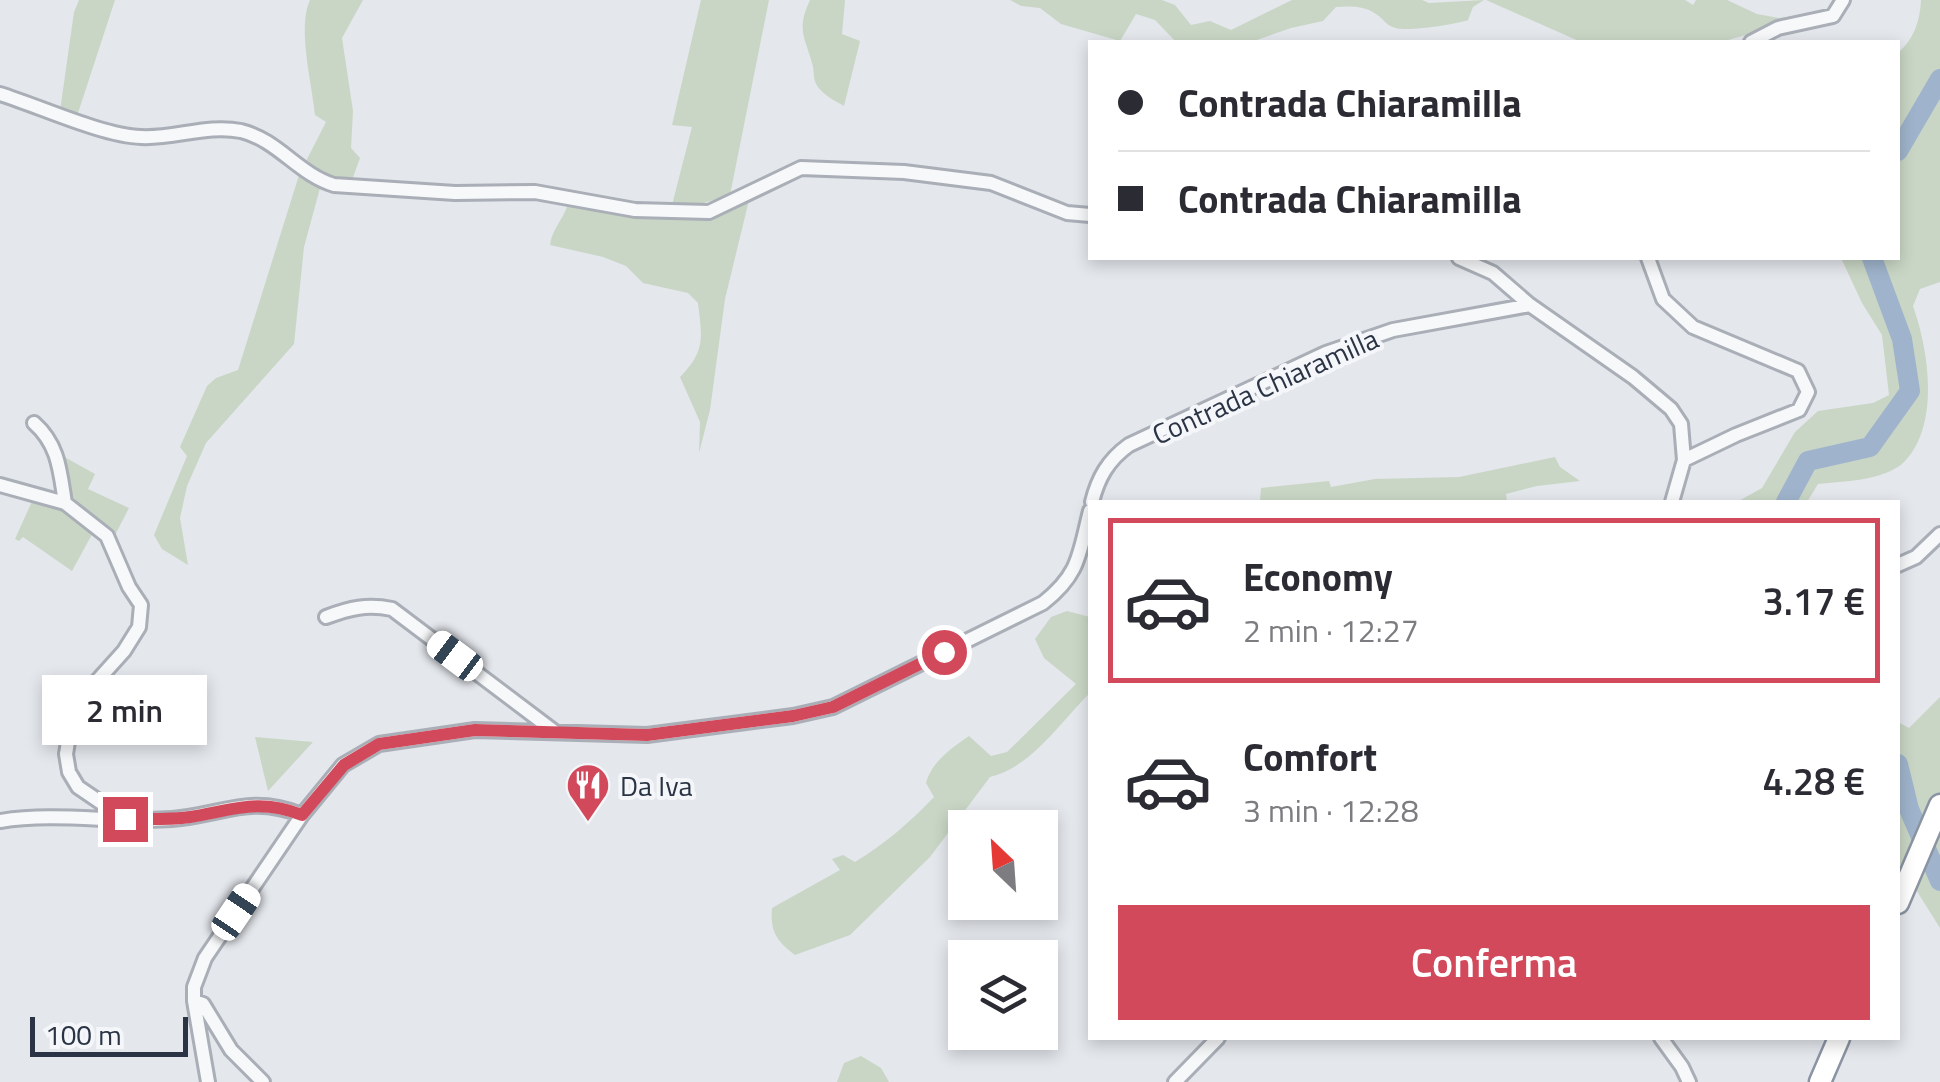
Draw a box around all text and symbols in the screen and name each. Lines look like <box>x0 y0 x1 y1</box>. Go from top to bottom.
text: Contrada Chiaramilla <box>1178 74 1522 132</box>
text: Contrada Chiaramilla <box>1178 170 1522 228</box>
street label: Contrada Chiaramilla <box>1145 317 1385 455</box>
text: Economy <box>1243 548 1393 606</box>
icon: car <box>1123 556 1213 646</box>
text: 3.17 € <box>1762 572 1865 630</box>
text: 2 min · 12:27 <box>1243 606 1419 654</box>
car <box>422 626 488 686</box>
route start <box>922 630 967 675</box>
callout: 2 min <box>42 674 208 744</box>
text: 2 min <box>86 686 163 734</box>
text: Comfort <box>1243 728 1377 786</box>
icon: car <box>1123 736 1213 826</box>
text: 4.28 € <box>1762 752 1865 810</box>
restaurant icon: Da Iva <box>565 762 611 823</box>
place label: Da Iva <box>620 764 692 807</box>
text: 3 min · 12:28 <box>1243 786 1419 834</box>
route end <box>103 797 148 842</box>
north arrow <box>948 810 1058 920</box>
map controls <box>948 810 1058 1050</box>
car <box>207 879 265 945</box>
button: Conferma <box>1118 905 1870 1020</box>
button: layers <box>948 940 1058 1050</box>
scale bar <box>30 1012 188 1056</box>
text: 100 m <box>45 1013 122 1056</box>

